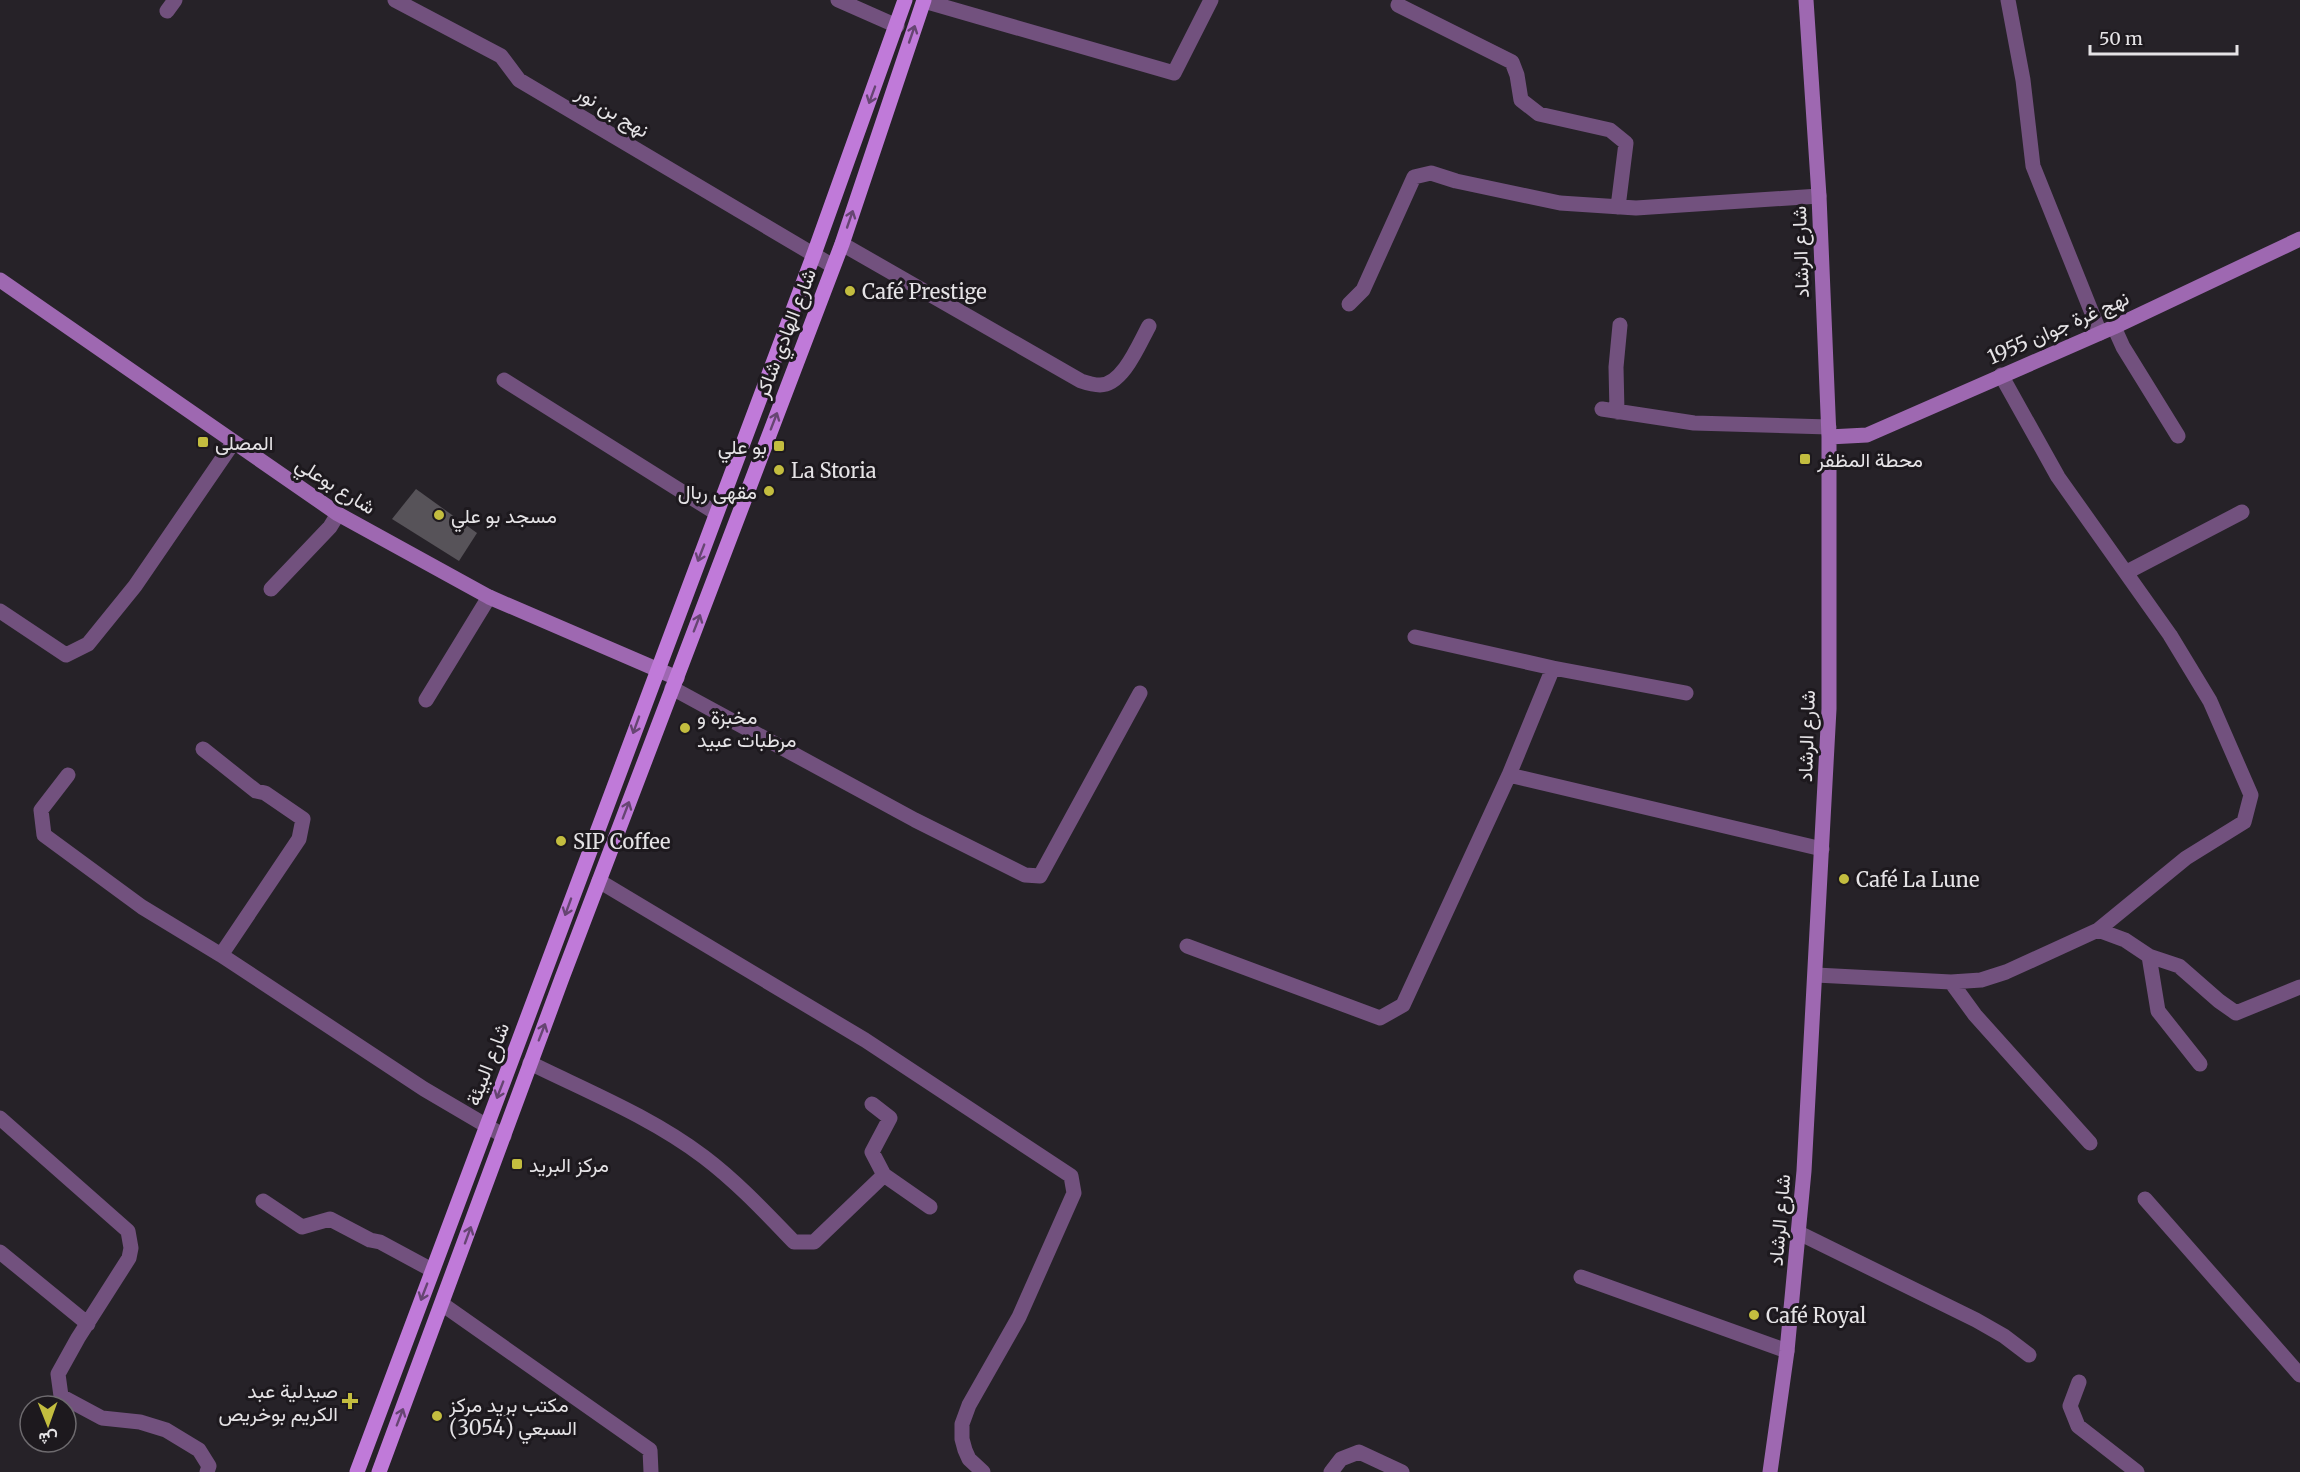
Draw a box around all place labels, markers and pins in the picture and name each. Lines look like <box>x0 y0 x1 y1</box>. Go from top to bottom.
place label: Café Prestige <box>862 279 987 304</box>
marker: Café Prestige <box>843 284 857 298</box>
place label: المصلى <box>215 430 273 455</box>
place label: بو علي <box>718 434 767 464</box>
marker: المصلى <box>196 435 210 449</box>
marker: بو علي <box>772 439 786 453</box>
place label: محطة المظفر <box>1816 447 1923 473</box>
marker: محطة المظفر <box>1798 452 1812 466</box>
place label: La Storia <box>791 458 877 483</box>
marker: La Storia <box>772 463 786 477</box>
place label: مقهى ربال <box>678 479 757 505</box>
marker: مقهى ربال <box>762 484 776 498</box>
place label: مسجد بو علي <box>451 503 557 533</box>
marker: مسجد بو علي <box>432 508 446 522</box>
place label: مخبزة و مرطبات عبيد <box>697 704 797 753</box>
marker: مخبزة و مرطبات عبيد <box>678 721 692 735</box>
place label: SIP Coffee <box>573 829 670 854</box>
marker: SIP Coffee <box>554 834 568 848</box>
place label: Café La Lune <box>1856 867 1979 892</box>
marker: Café La Lune <box>1837 872 1851 886</box>
place label: مركز البريد <box>529 1152 609 1178</box>
marker: مركز البريد <box>510 1157 524 1171</box>
place label: Café Royal <box>1766 1303 1866 1328</box>
marker: Café Royal <box>1747 1308 1761 1322</box>
place label: صيدلية عبد الكريم بوخريص <box>218 1378 338 1427</box>
place label: مكتب بريد مركز السبعي (3054) <box>448 1392 577 1445</box>
marker: صيدلية عبد الكريم بوخريص <box>343 1394 357 1408</box>
marker: مكتب بريد مركز السبعي (3054) <box>430 1409 444 1423</box>

